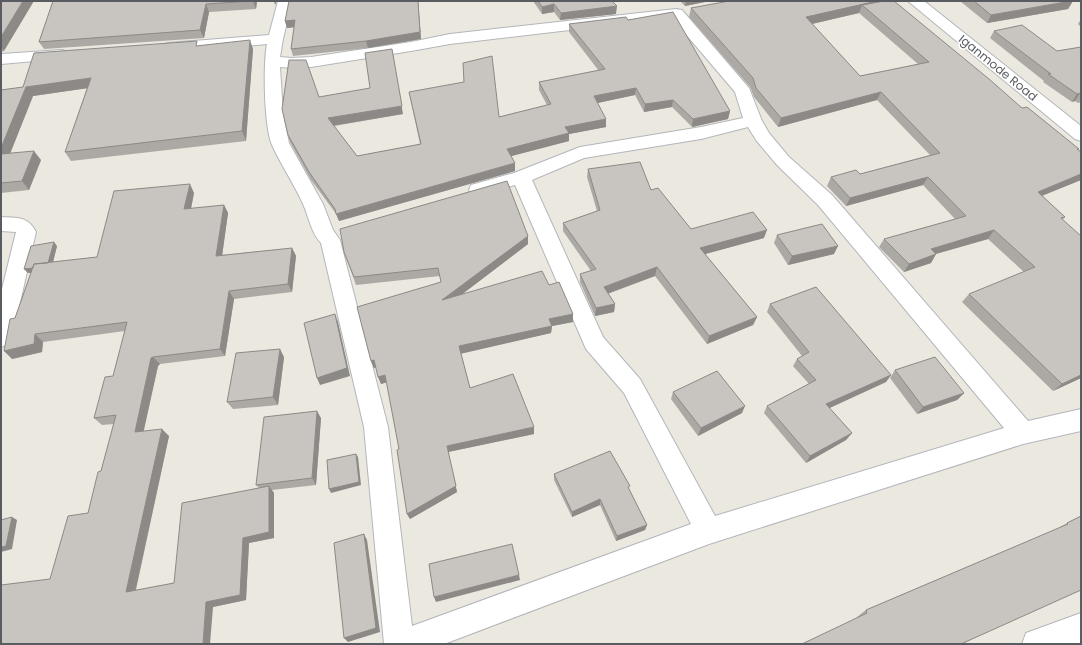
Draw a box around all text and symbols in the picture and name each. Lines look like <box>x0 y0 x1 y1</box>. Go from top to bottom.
street label: Iganmode Road <box>955 31 1041 105</box>

